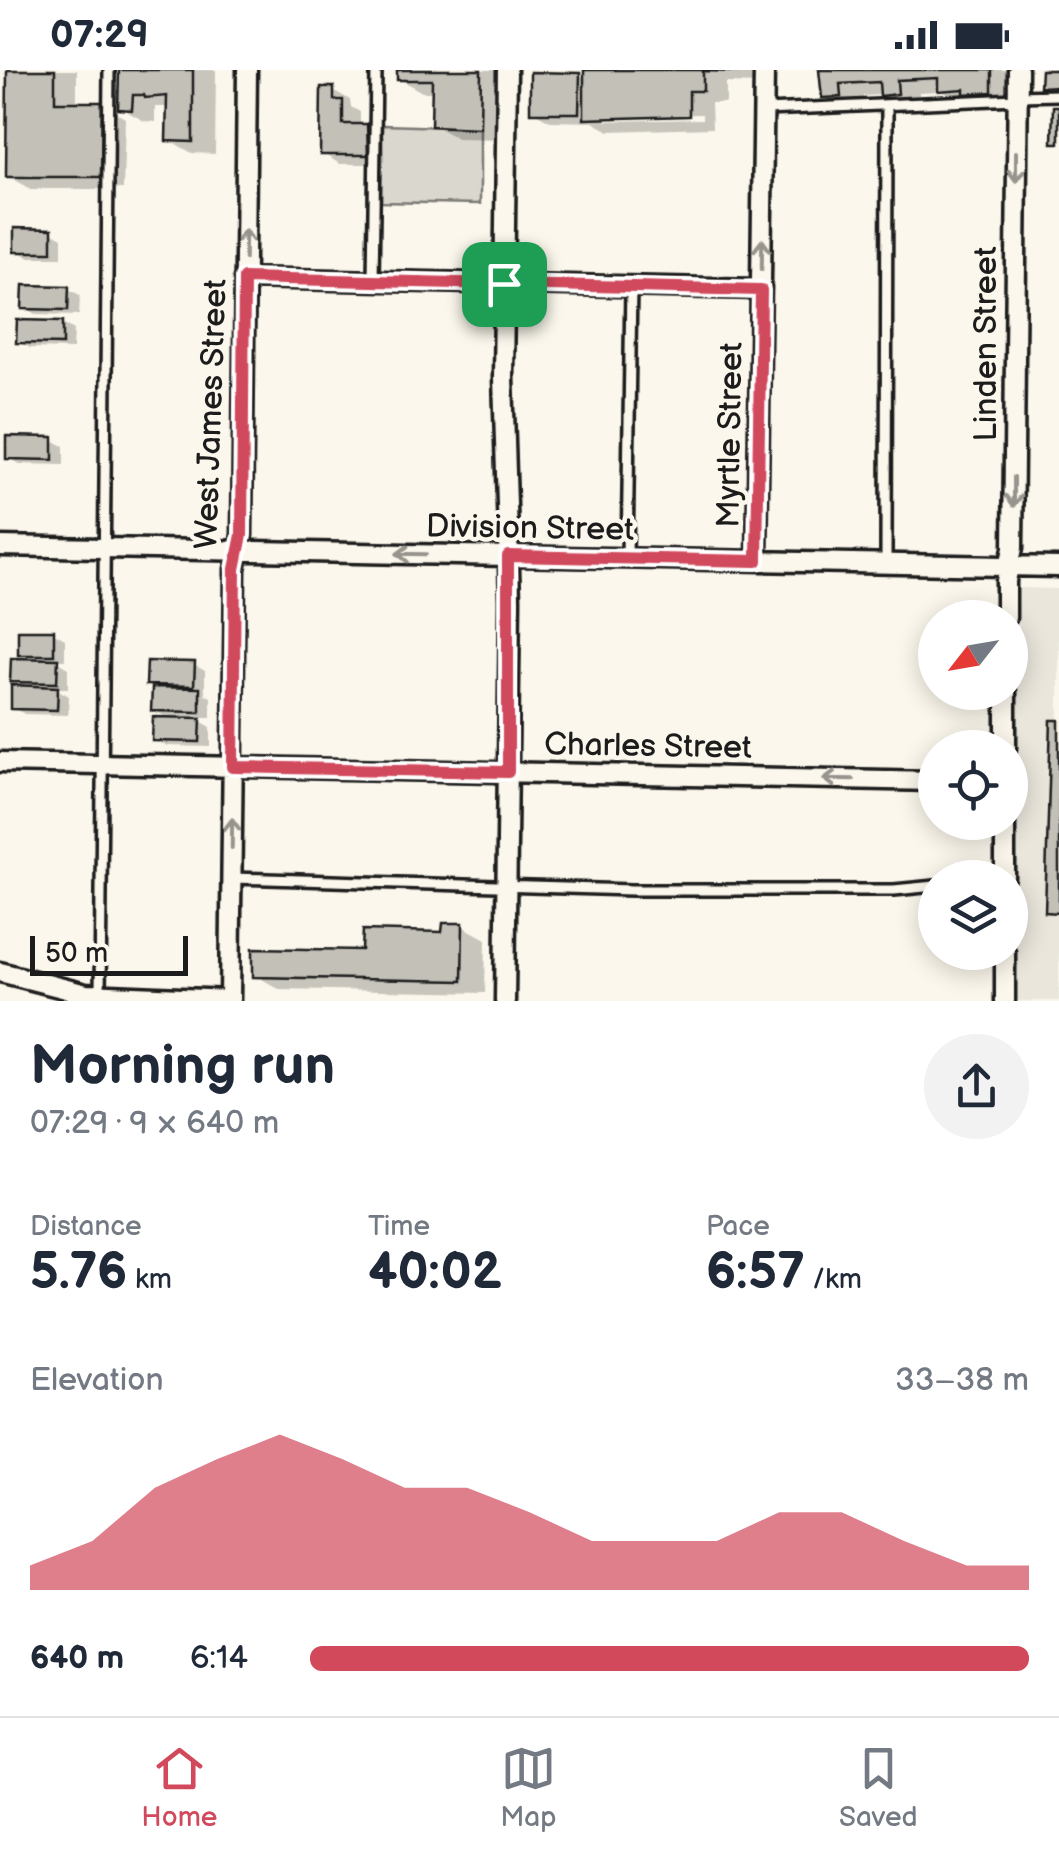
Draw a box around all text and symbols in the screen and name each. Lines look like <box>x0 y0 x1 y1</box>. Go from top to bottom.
text: 07:29 <box>50 13 149 58</box>
one-way arrow <box>1007 151 1026 183</box>
one-way arrow <box>236 228 254 260</box>
one-way arrow <box>752 238 771 270</box>
pin <box>462 242 547 327</box>
street label: Linden Street <box>967 246 1006 442</box>
icon: arrive <box>477 257 532 312</box>
street label: West James Street <box>187 278 236 550</box>
street label: Myrtle Street <box>709 342 752 528</box>
one-way arrow <box>1004 476 1024 508</box>
street label: Division Street <box>426 507 634 550</box>
one-way arrow <box>395 545 427 564</box>
north arrow <box>918 600 1028 710</box>
map controls <box>918 600 1028 970</box>
street label: Charles Street <box>544 725 752 768</box>
button: locate <box>918 730 1028 840</box>
one-way arrow <box>822 769 854 788</box>
one-way arrow <box>222 817 242 850</box>
button: layers <box>918 860 1028 970</box>
scale bar <box>30 931 188 976</box>
text: 50 m <box>45 937 108 970</box>
text: Morning run <box>30 1033 335 1100</box>
button: share <box>924 1034 1029 1139</box>
text: 07:29 · 9 × 640 m <box>30 1104 279 1143</box>
text: Distance <box>30 1210 142 1243</box>
text: Time <box>368 1210 430 1243</box>
text: Pace <box>706 1210 770 1243</box>
text: 5.76 <box>30 1243 127 1303</box>
text: 40:02 <box>368 1243 502 1303</box>
text: 6:57 <box>706 1243 805 1303</box>
text: km <box>127 1263 172 1296</box>
text: /km <box>805 1263 862 1296</box>
text: Elevation <box>30 1361 163 1400</box>
text: 33–38 m <box>895 1361 1029 1400</box>
text: 640 m <box>30 1639 124 1678</box>
text: 6:14 <box>190 1639 248 1678</box>
tab: Home <box>141 1741 217 1834</box>
tab: Map <box>500 1741 556 1834</box>
tab: Saved <box>839 1741 918 1834</box>

